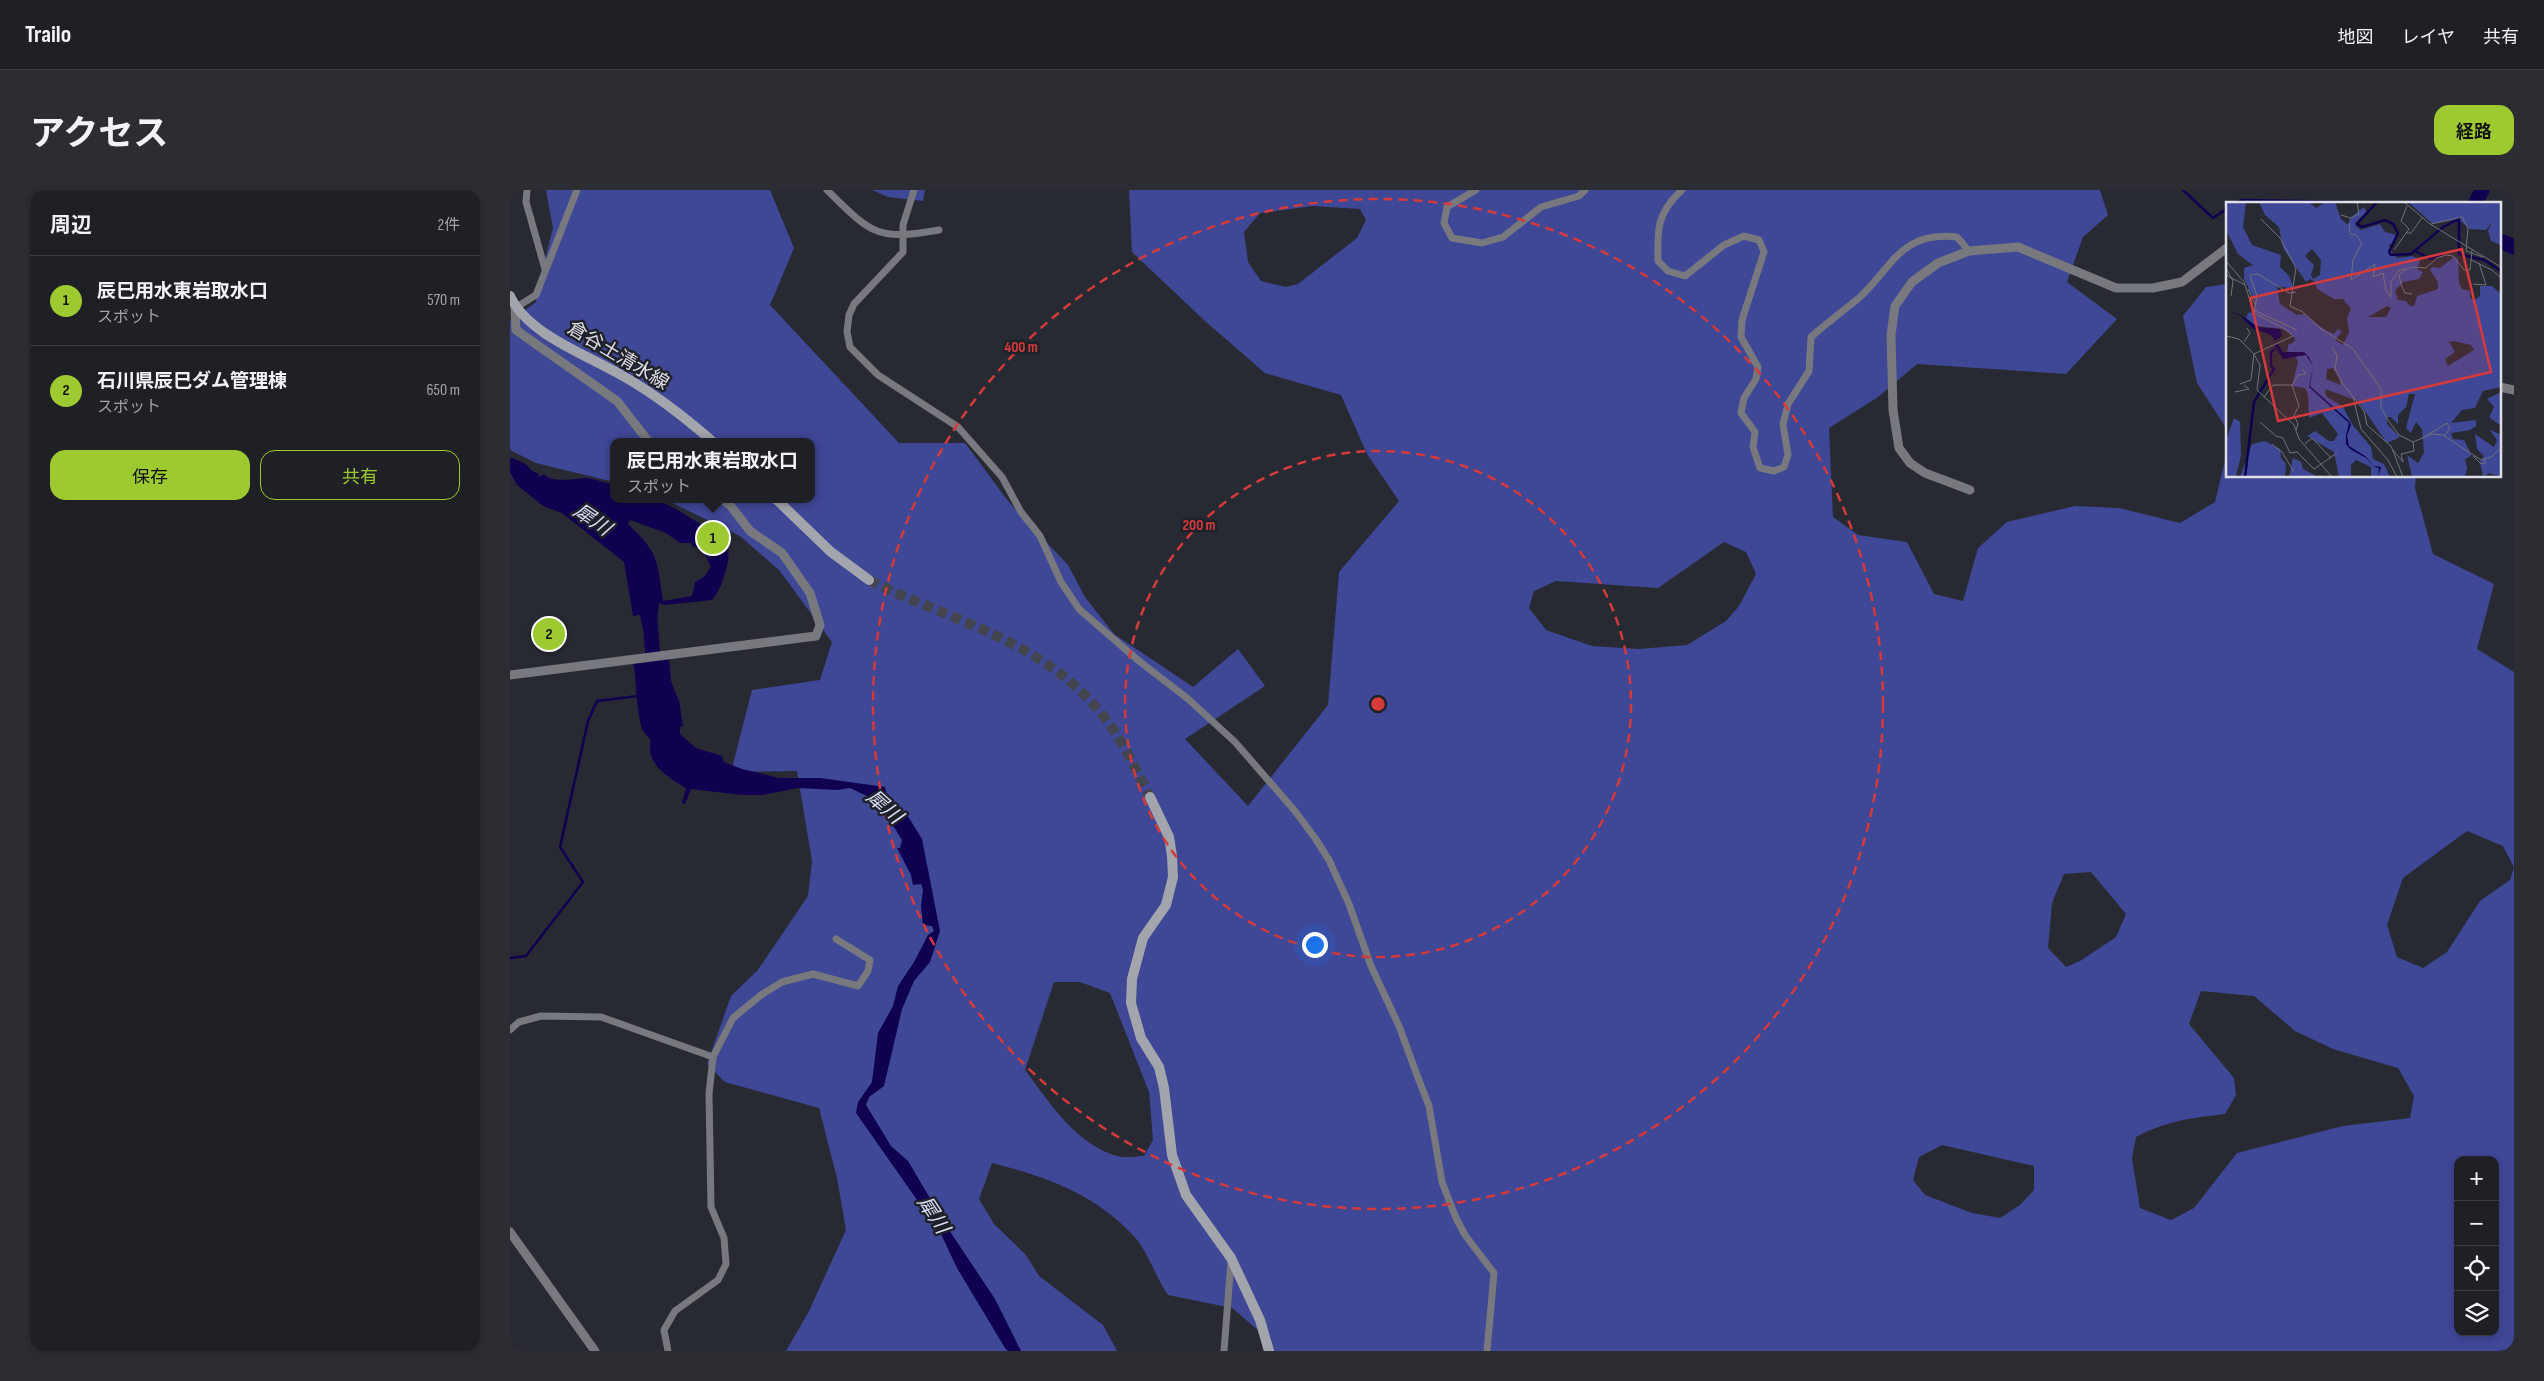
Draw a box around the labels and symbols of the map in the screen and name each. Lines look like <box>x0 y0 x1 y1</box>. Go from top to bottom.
inset map <box>2226 202 2502 478</box>
street label: 倉谷土清水線 <box>563 317 673 395</box>
text: 400 m <box>1004 338 1038 357</box>
water label: 犀川 <box>569 499 617 542</box>
text: 200 m <box>1182 516 1216 535</box>
pin: 1 <box>697 519 729 557</box>
pin: 2 <box>533 615 565 653</box>
centre of rings <box>1369 695 1387 713</box>
water label: 犀川 <box>861 785 908 830</box>
your location <box>1302 932 1328 958</box>
water label: 犀川 <box>912 1192 955 1240</box>

